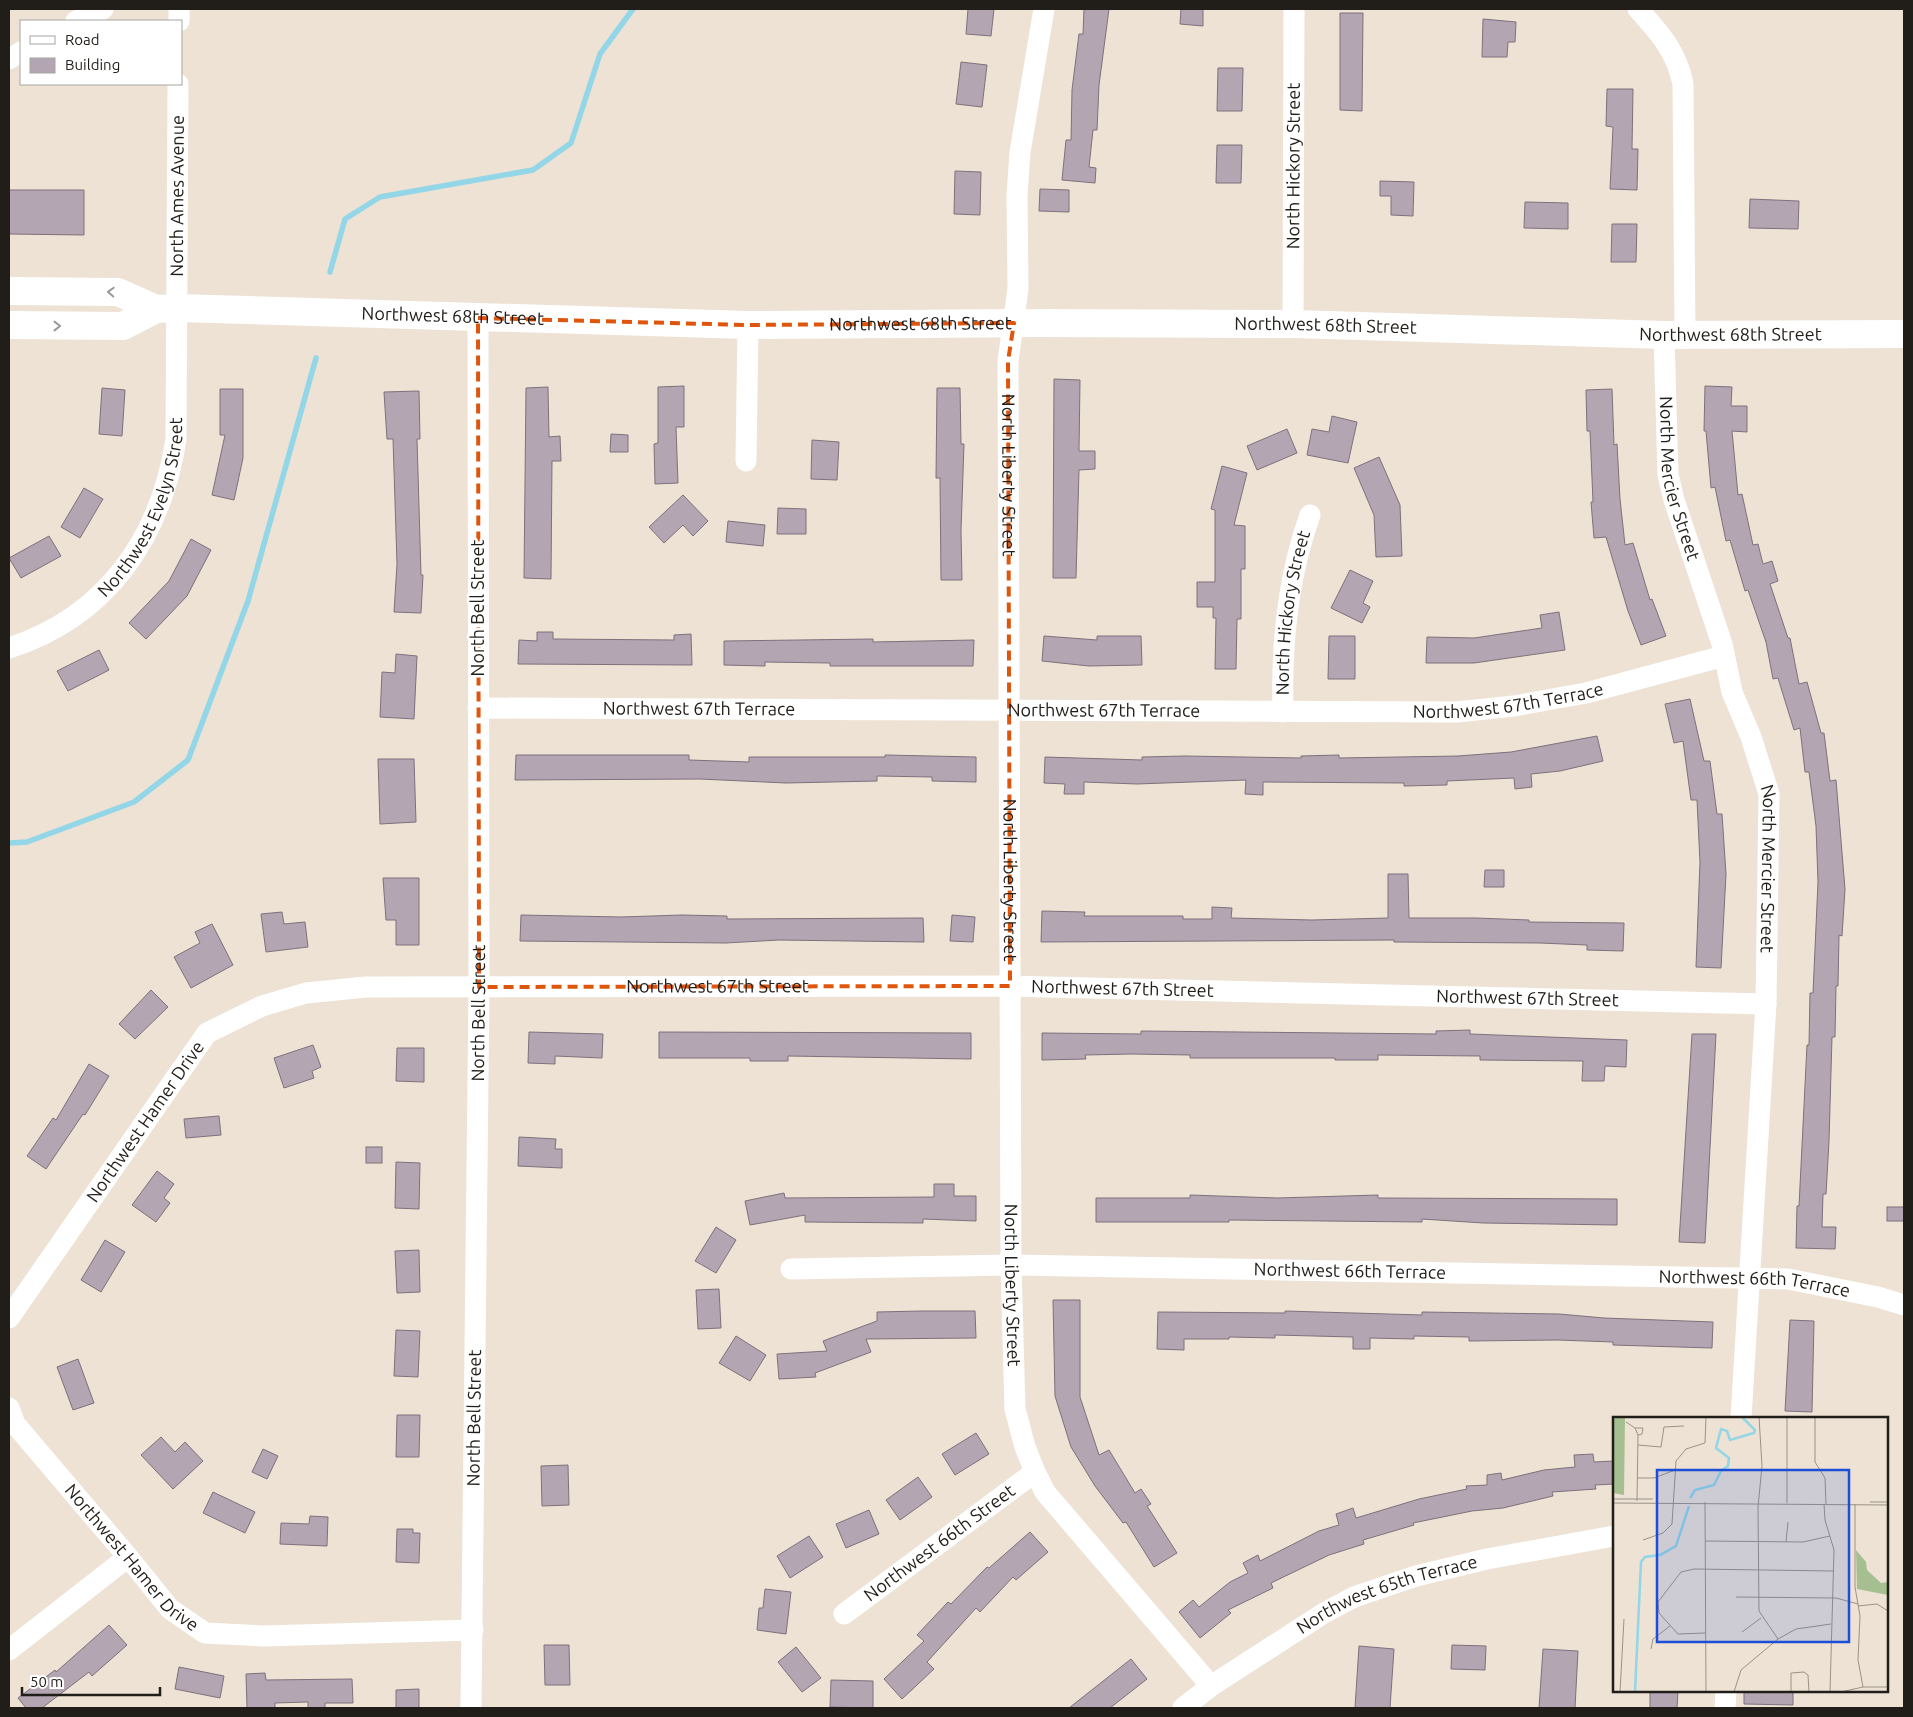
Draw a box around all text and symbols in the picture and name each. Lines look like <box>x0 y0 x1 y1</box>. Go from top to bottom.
legend <box>20 20 182 85</box>
text: Road <box>65 31 100 48</box>
text: Building <box>65 56 120 73</box>
street label: North Hickory Street <box>1282 83 1303 249</box>
street label: North Ames Avenue <box>166 115 187 277</box>
one-way arrow <box>107 287 115 298</box>
street label: Northwest 68th Street <box>361 302 544 328</box>
street label: Northwest 68th Street <box>829 312 1012 333</box>
street label: Northwest 68th Street <box>1234 313 1417 337</box>
one-way arrow <box>54 321 62 331</box>
street label: Northwest 68th Street <box>1639 323 1822 344</box>
street label: North Liberty Street <box>999 394 1020 557</box>
street label: North Mercier Street <box>1657 396 1704 563</box>
street label: Northwest Evelyn Street <box>93 417 186 600</box>
street label: North Hickory Street <box>1272 528 1313 695</box>
street label: North Bell Street <box>467 540 487 676</box>
street label: Northwest 67th Terrace <box>1413 678 1606 721</box>
street label: Northwest 67th Terrace <box>603 698 795 718</box>
street label: Northwest 67th Terrace <box>1008 699 1200 720</box>
street label: North Mercier Street <box>1758 782 1781 953</box>
street label: North Liberty Street <box>1000 799 1021 962</box>
street label: North Bell Street <box>467 945 488 1082</box>
street label: Northwest 67th Street <box>626 975 809 996</box>
street label: Northwest 67th Street <box>1031 976 1214 1000</box>
street label: Northwest 67th Street <box>1436 985 1619 1009</box>
street label: Northwest Hamer Drive <box>82 1037 207 1205</box>
street label: North Liberty Street <box>1002 1204 1025 1367</box>
street label: Northwest 66th Terrace <box>1253 1258 1446 1282</box>
street label: Northwest 66th Terrace <box>1658 1266 1852 1300</box>
street label: North Bell Street <box>462 1349 484 1487</box>
inset map <box>1613 1417 1888 1692</box>
street label: Northwest Hamer Drive <box>61 1480 203 1635</box>
street label: Northwest 66th Street <box>860 1480 1018 1605</box>
street label: Northwest 65th Terrace <box>1292 1551 1479 1637</box>
scale bar <box>22 1664 160 1696</box>
text: 50 m <box>30 1673 63 1690</box>

